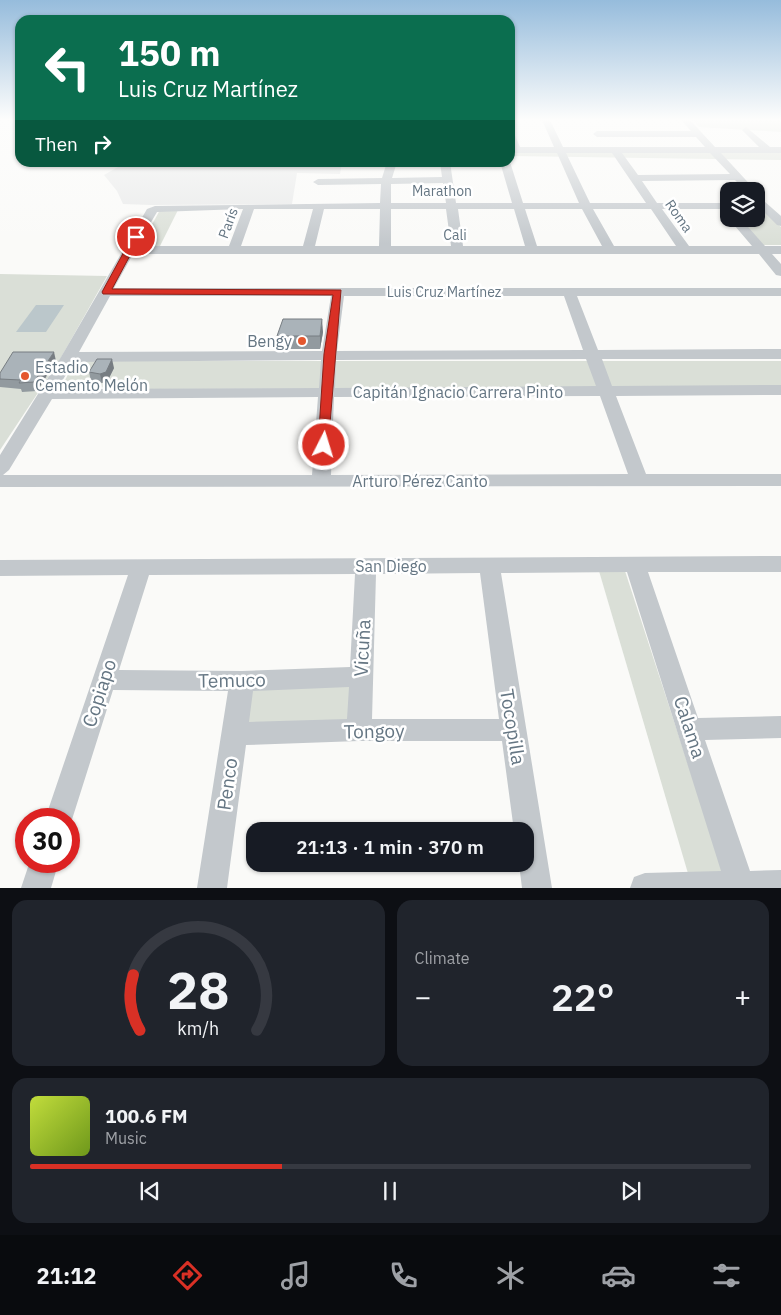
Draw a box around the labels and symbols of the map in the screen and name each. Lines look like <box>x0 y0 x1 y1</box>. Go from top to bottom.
street label: Marathon <box>412 182 472 200</box>
street label: Roma <box>661 196 697 236</box>
street label: París <box>214 205 242 241</box>
pin <box>115 216 157 258</box>
street label: Cali <box>443 226 467 244</box>
street label: Luis Cruz Martínez <box>387 283 502 301</box>
place label: Bengy <box>247 331 292 351</box>
marker: Bengy <box>296 335 308 347</box>
place label: Estadio Cemento Melón <box>35 357 148 395</box>
marker: Estadio Cemento Melón <box>19 370 31 382</box>
street label: Capitán Ignacio Carrera Pinto <box>353 382 563 402</box>
position arrow <box>297 418 349 470</box>
street label: Arturo Pérez Canto <box>352 471 488 491</box>
street label: San Diego <box>355 556 427 576</box>
street label: Vicuña <box>349 619 375 677</box>
street label: Copiapo <box>77 656 121 730</box>
street label: Temuco <box>198 667 266 693</box>
street label: Tocopilla <box>495 687 531 767</box>
street label: Calama <box>669 693 711 761</box>
street label: Tongoy <box>343 718 405 744</box>
street label: Penco <box>211 756 243 812</box>
speed limit sign: 30 <box>15 808 80 873</box>

